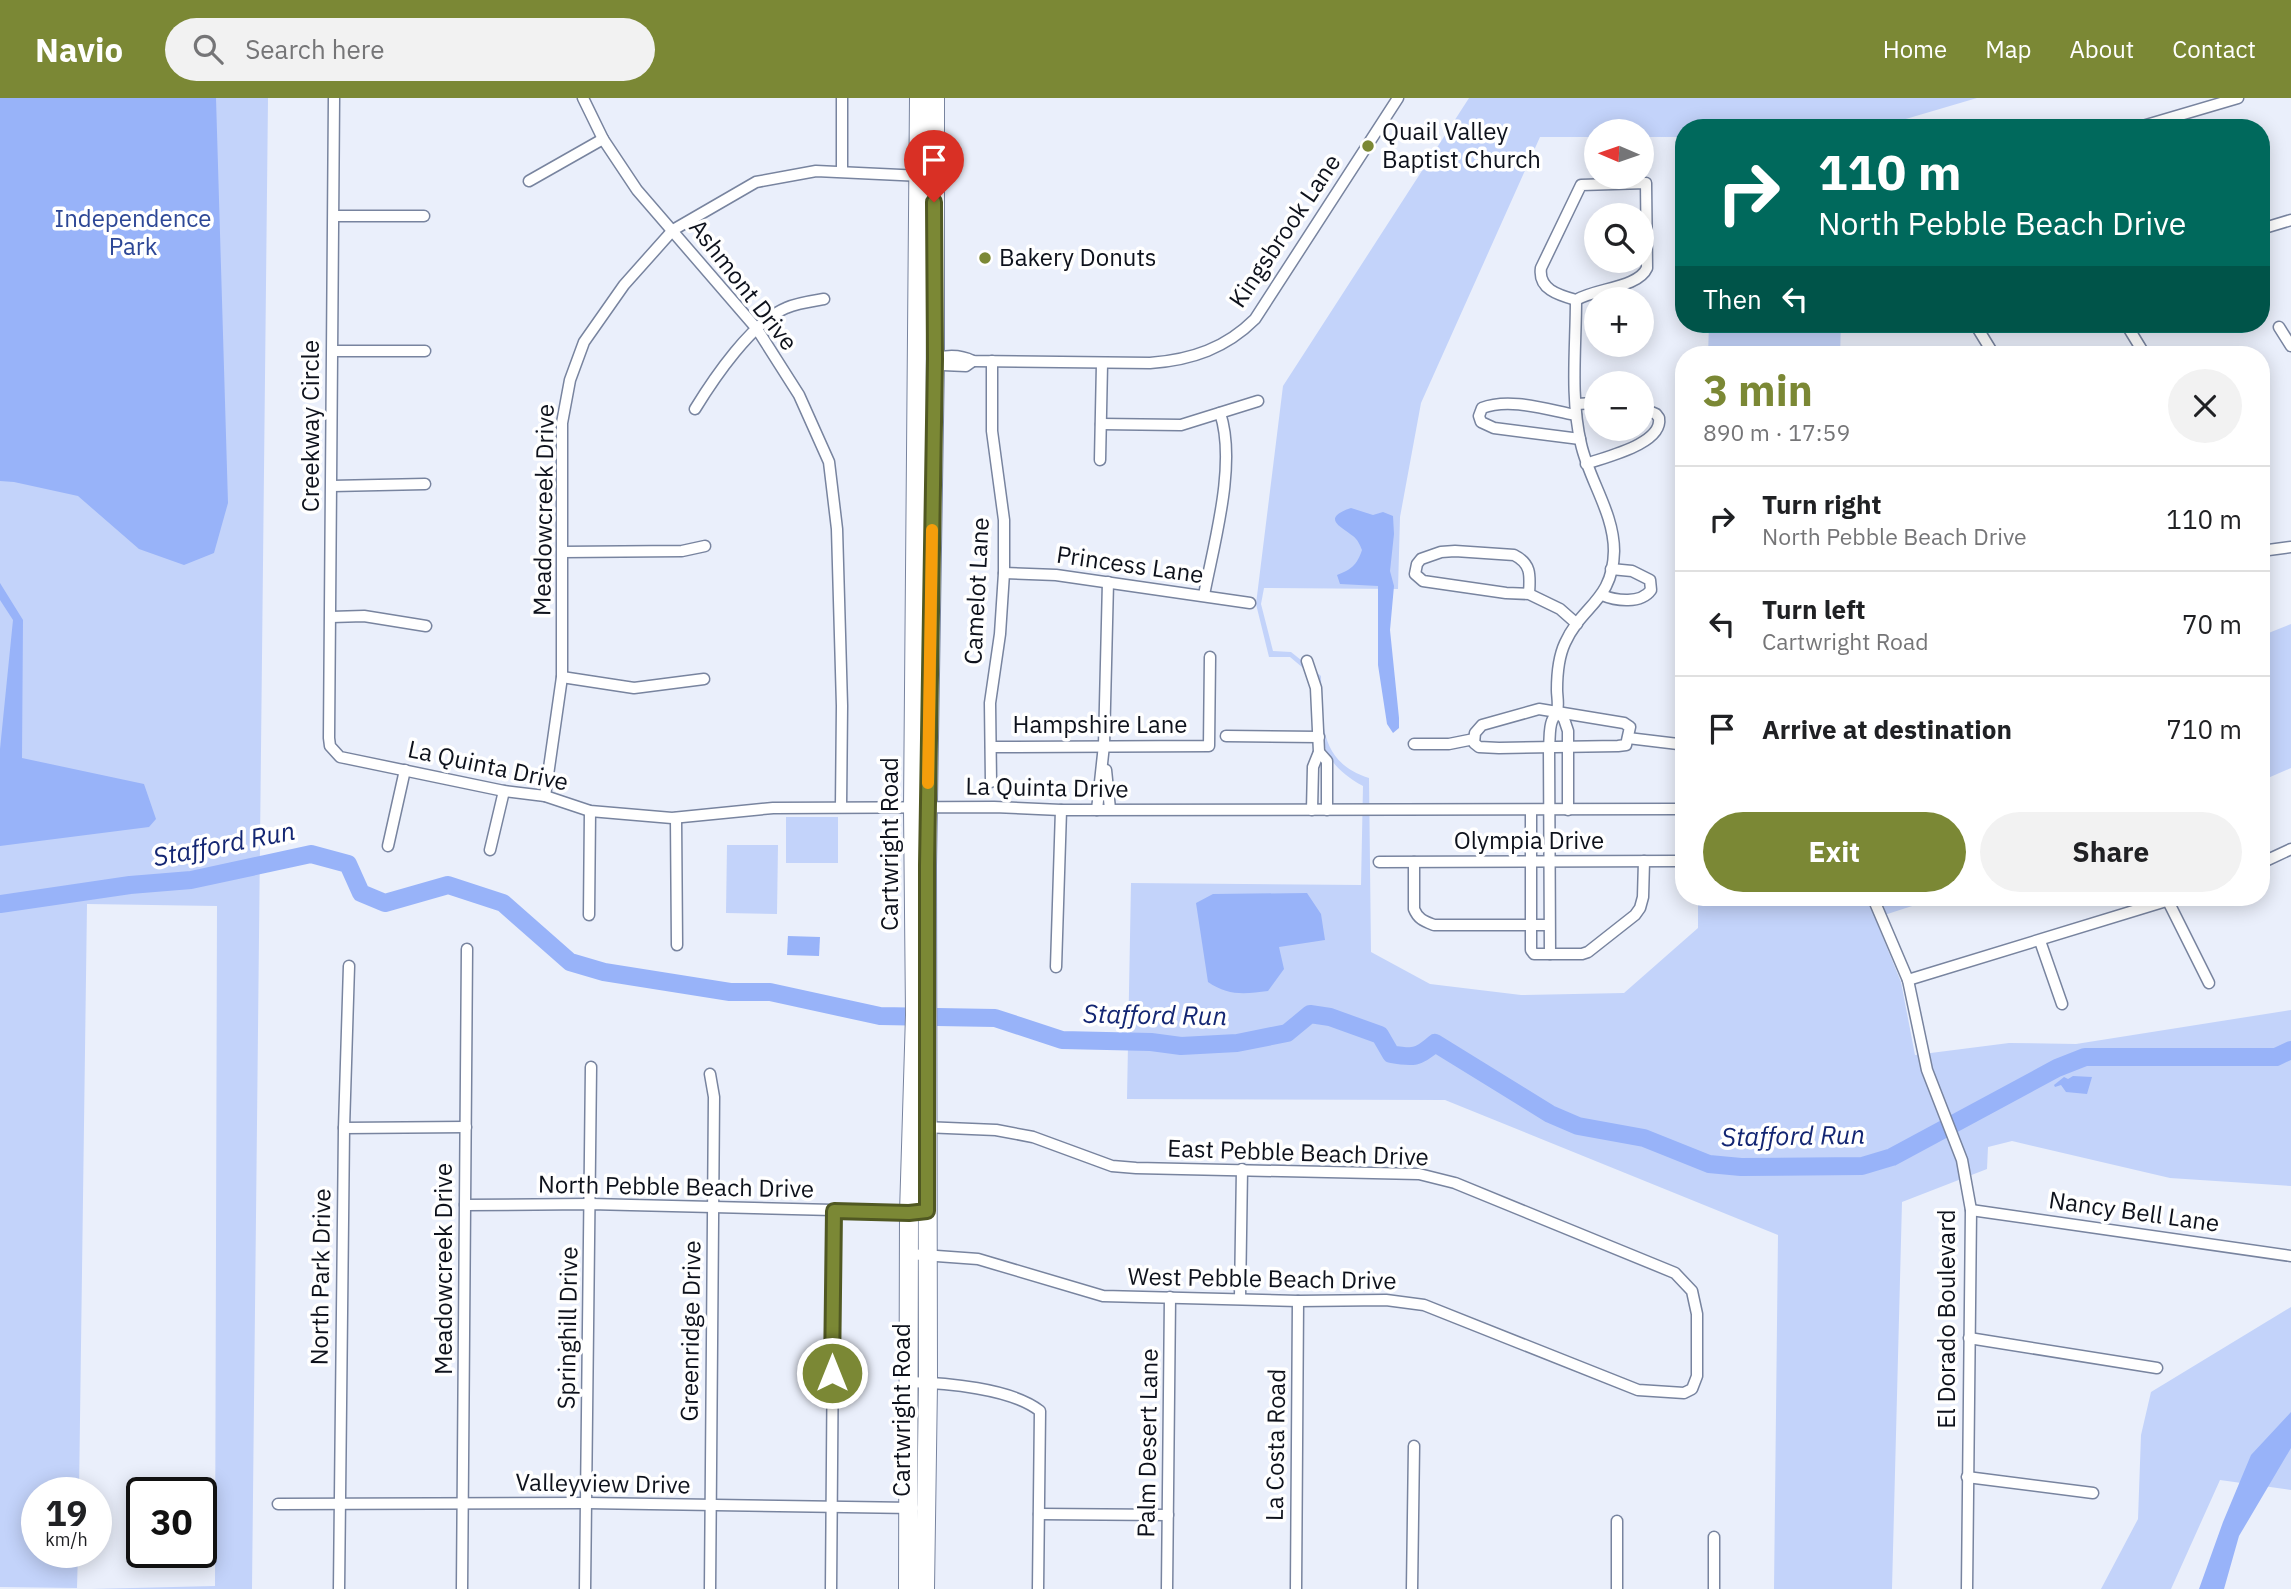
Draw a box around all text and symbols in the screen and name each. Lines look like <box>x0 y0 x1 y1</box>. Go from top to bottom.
search box <box>165 18 655 81</box>
text: Navio <box>35 28 123 71</box>
icon: search <box>189 30 227 68</box>
text: Search here <box>245 32 385 66</box>
text: Home <box>1883 33 1947 65</box>
text: Map <box>1985 33 2031 65</box>
text: About <box>2069 33 2134 65</box>
text: Contact <box>2172 33 2256 65</box>
place label: Quail Valley Baptist Church <box>1382 115 1541 175</box>
north arrow <box>1584 119 1654 189</box>
map controls <box>1584 119 1654 441</box>
pin <box>904 130 964 202</box>
marker: Quail Valley Baptist Church <box>1360 138 1376 154</box>
text: 110 m <box>1818 140 1962 203</box>
icon: arrive <box>915 141 953 179</box>
street label: Kingsbrook Lane <box>1221 147 1347 313</box>
icon: right <box>1703 147 1794 238</box>
park label: Independence Park <box>55 202 211 262</box>
text: North Pebble Beach Drive <box>1818 202 2186 244</box>
button: search <box>1584 203 1654 273</box>
street label: Ashmont Drive <box>682 212 805 357</box>
place label: Bakery Donuts <box>999 241 1157 273</box>
marker: Bakery Donuts <box>977 250 993 266</box>
icon: left <box>1776 280 1814 318</box>
text: Then <box>1703 282 1762 316</box>
button: + <box>1584 287 1654 357</box>
street label: Creekway Circle <box>294 340 326 512</box>
text: 3 min <box>1703 363 1813 418</box>
button: close <box>2168 369 2242 443</box>
button: − <box>1584 371 1654 441</box>
street label: Meadowcreek Drive <box>525 404 561 616</box>
text: 890 m · 17:59 <box>1703 417 1850 447</box>
text: Turn right <box>1762 487 1881 521</box>
icon: right <box>1703 500 1741 538</box>
text: 110 m <box>2166 502 2242 536</box>
street label: Camelot Lane <box>956 516 996 665</box>
text: North Pebble Beach Drive <box>1762 521 2027 551</box>
street label: Princess Lane <box>1054 538 1206 590</box>
text: Turn left <box>1762 592 1865 626</box>
icon: left <box>1703 605 1741 643</box>
text: 70 m <box>2182 607 2242 641</box>
text: Cartwright Road <box>1762 626 1929 656</box>
street label: Hampshire Lane <box>1012 708 1188 740</box>
icon: arrive <box>1703 710 1741 748</box>
text: Arrive at destination <box>1762 712 2012 746</box>
text: 710 m <box>2166 712 2242 746</box>
street label: La Quinta Drive <box>405 732 571 798</box>
street label: Cartwright Road <box>873 757 905 931</box>
street label: La Quinta Drive <box>965 770 1129 804</box>
button: Exit <box>1703 812 1966 892</box>
button: Share <box>1980 812 2242 892</box>
water label: Stafford Run <box>150 813 298 873</box>
street label: Olympia Drive <box>1454 824 1604 856</box>
water label: Stafford Run <box>1083 996 1227 1032</box>
water label: Stafford Run <box>1721 1117 1865 1153</box>
street label: East Pebble Beach Drive <box>1167 1131 1429 1173</box>
street label: Meadowcreek Drive <box>427 1163 459 1375</box>
street label: North Pebble Beach Drive <box>538 1168 814 1204</box>
street label: Nancy Bell Lane <box>2047 1183 2222 1239</box>
street label: North Park Drive <box>302 1188 338 1366</box>
street label: El Dorado Boulevard <box>1930 1209 1962 1429</box>
street label: Greenridge Drive <box>672 1240 708 1422</box>
street label: Springhill Drive <box>550 1246 584 1410</box>
street label: West Pebble Beach Drive <box>1127 1260 1397 1296</box>
street label: Cartwright Road <box>885 1323 917 1497</box>
position arrow <box>795 1336 869 1410</box>
street label: Palm Desert Lane <box>1129 1348 1165 1538</box>
street label: La Costa Road <box>1258 1368 1292 1521</box>
street label: Valleyview Drive <box>515 1465 691 1501</box>
speed limit sign: 30 <box>126 1477 217 1568</box>
text: 19 <box>45 1490 88 1536</box>
text: km/h <box>45 1528 88 1551</box>

